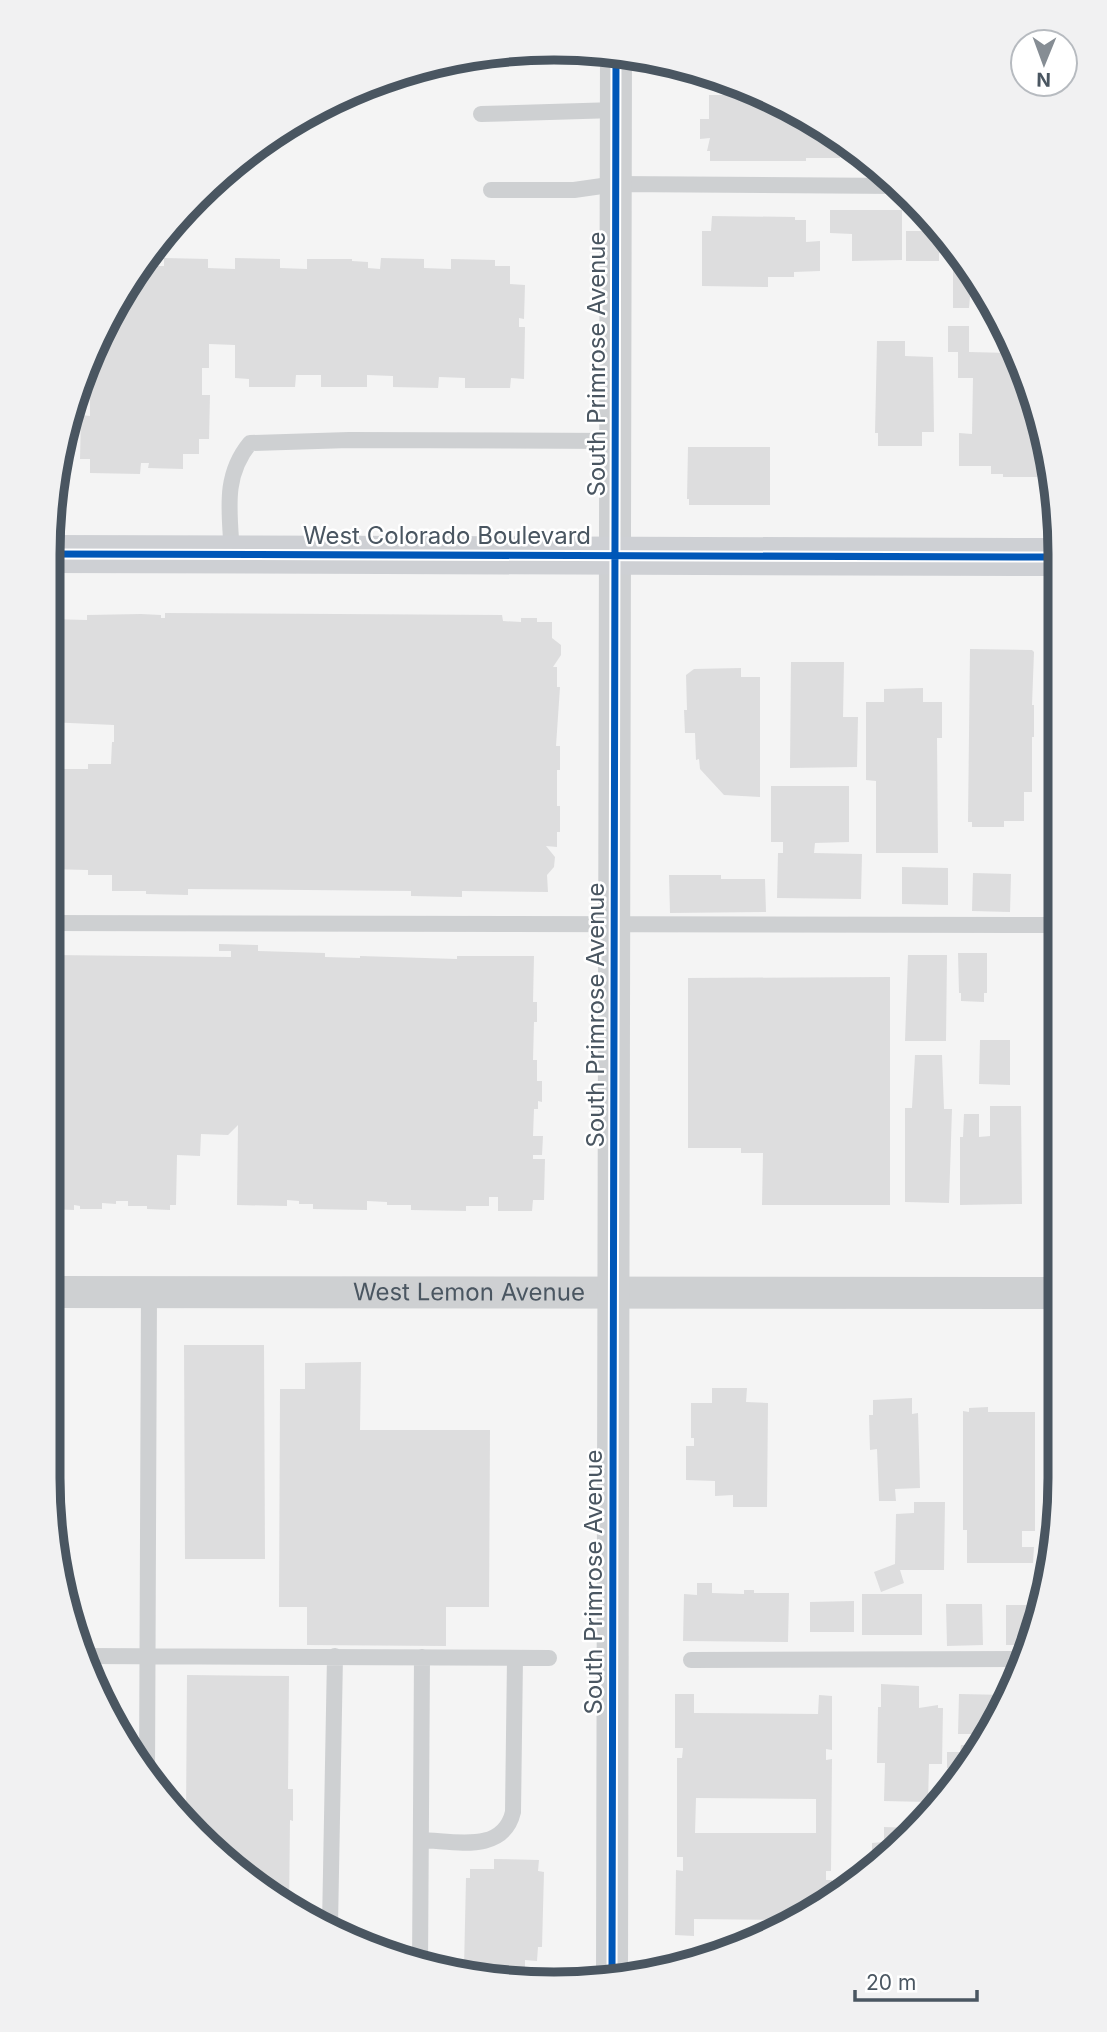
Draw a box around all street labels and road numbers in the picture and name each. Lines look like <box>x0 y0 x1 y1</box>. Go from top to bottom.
street label: South Primrose Avenue <box>582 231 611 497</box>
street label: West Colorado Boulevard <box>303 521 591 550</box>
street label: South Primrose Avenue <box>581 882 610 1148</box>
street label: West Lemon Avenue <box>353 1277 585 1307</box>
street label: South Primrose Avenue <box>579 1449 608 1715</box>

